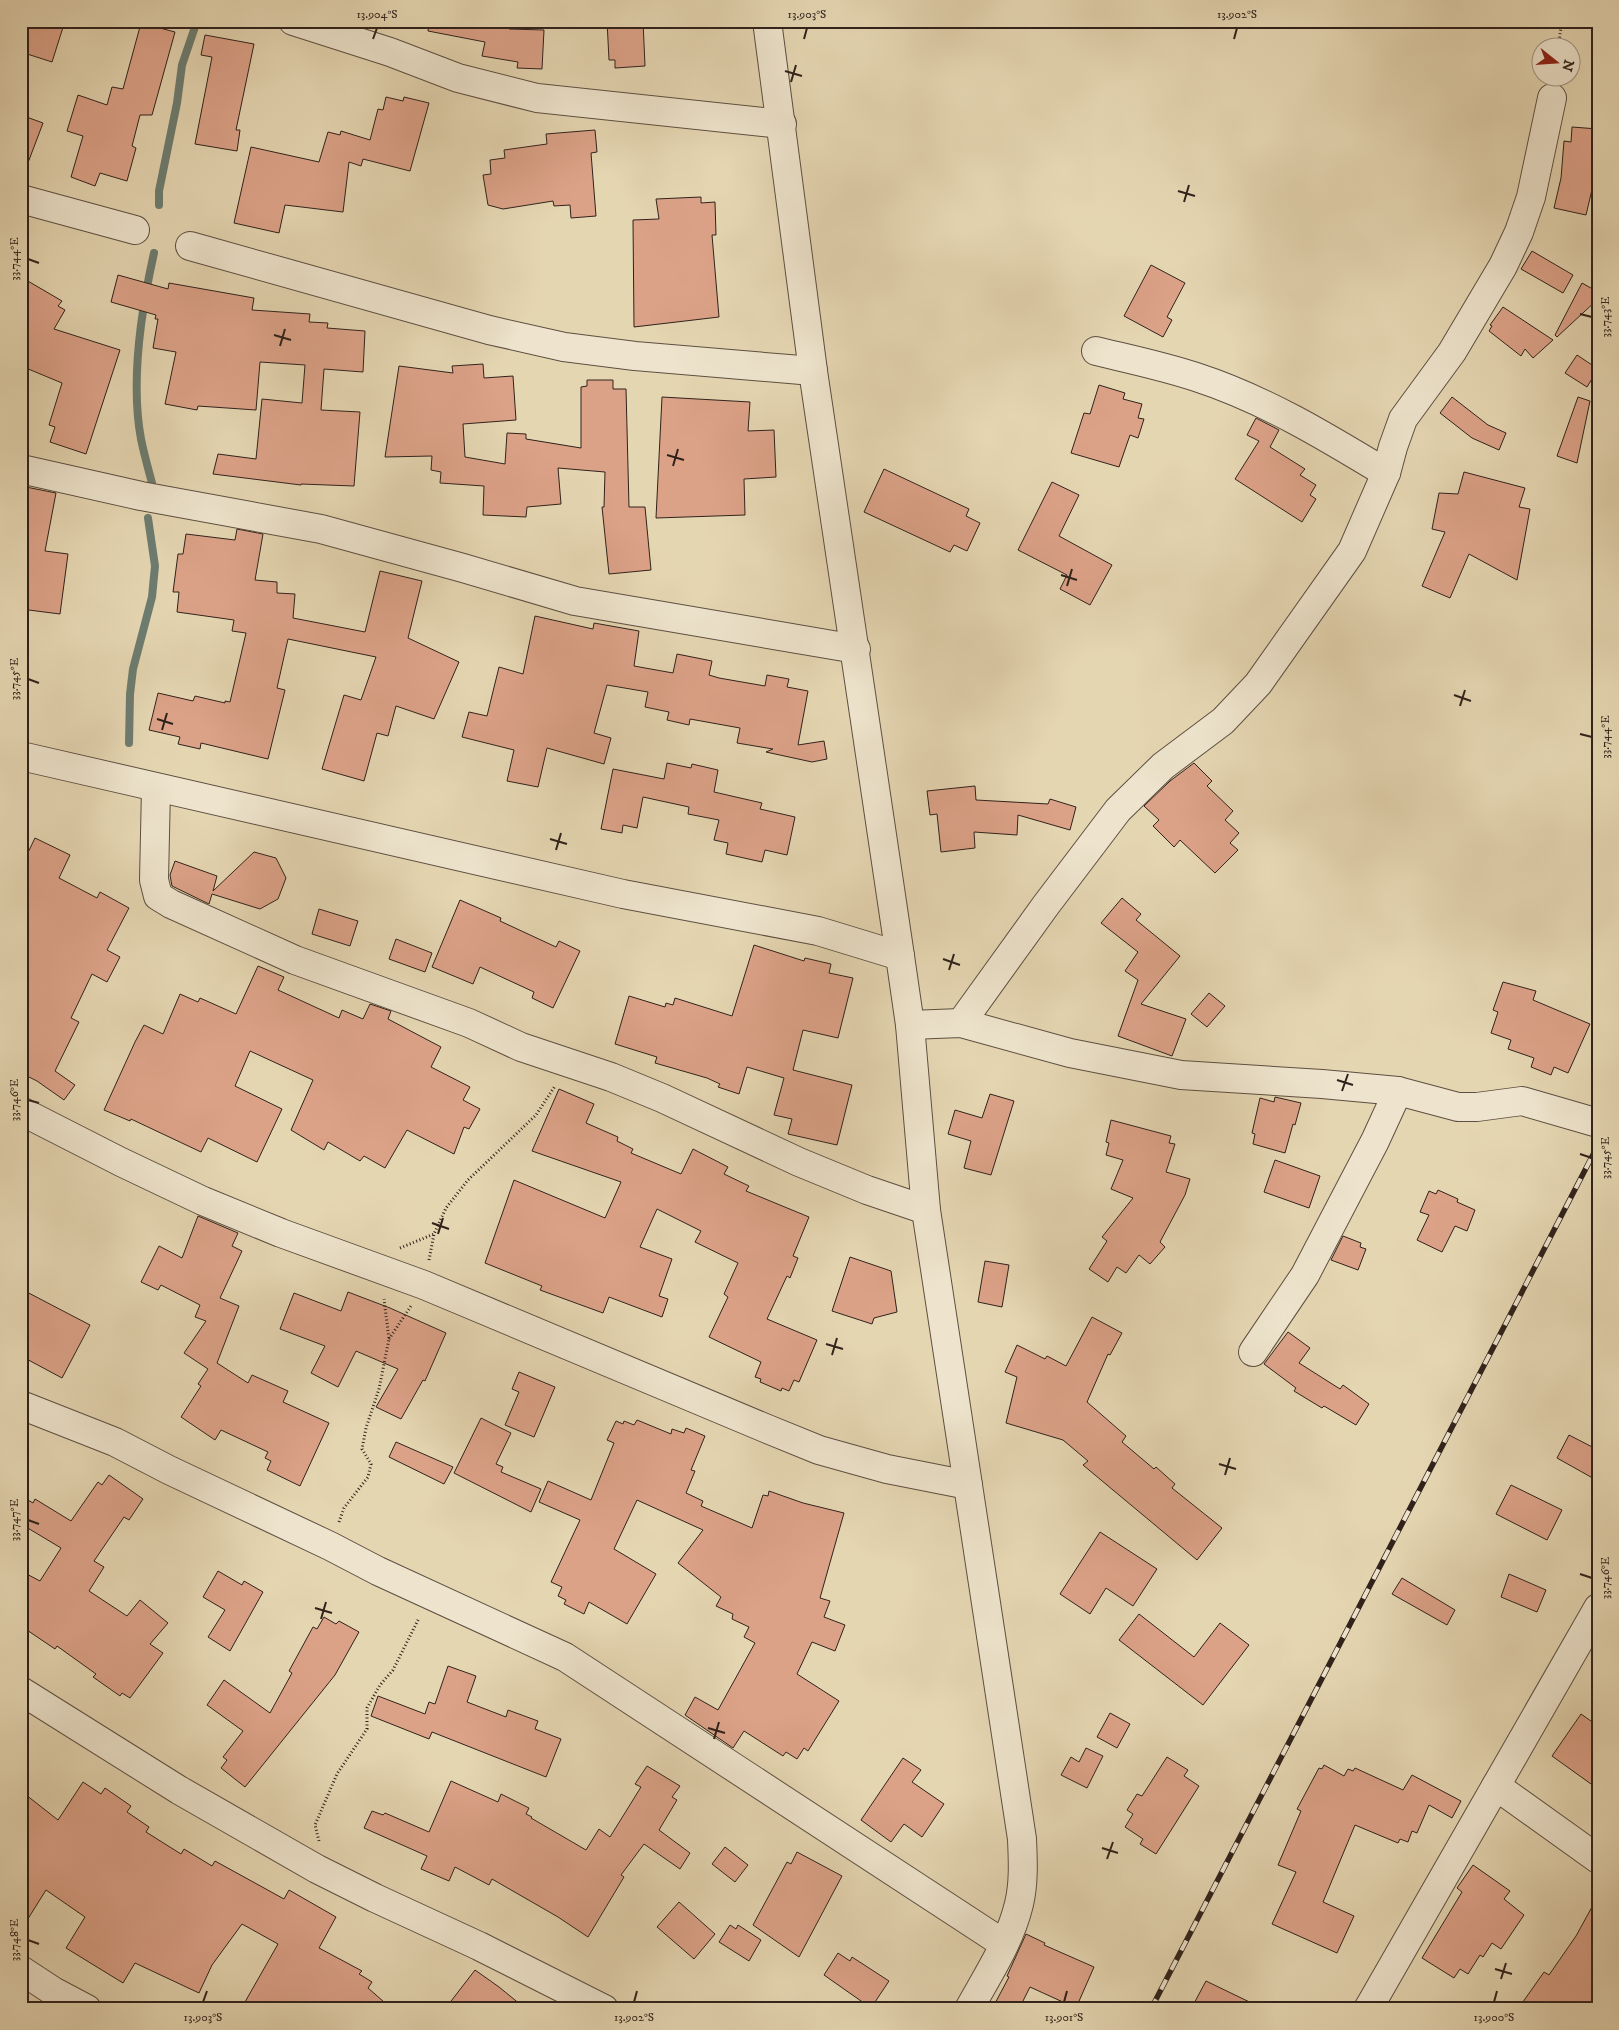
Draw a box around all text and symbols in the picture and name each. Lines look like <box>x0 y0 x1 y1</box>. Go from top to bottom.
text: 13.904°S <box>356 7 398 22</box>
text: 13.903°S <box>788 7 826 22</box>
text: 13.902°S <box>1217 7 1257 22</box>
north arrow <box>1532 38 1582 88</box>
text: N <box>1557 57 1578 74</box>
text: 33.744°E <box>7 237 22 281</box>
text: 33.743°E <box>1598 296 1613 337</box>
text: 33.745°E <box>7 657 22 700</box>
text: 33.744°E <box>1598 715 1613 759</box>
text: 33.746°E <box>7 1078 22 1121</box>
text: 33.745°E <box>1598 1136 1613 1179</box>
text: 33.747°E <box>7 1498 22 1541</box>
text: 33.746°E <box>1598 1556 1613 1599</box>
text: 33.748°E <box>7 1918 22 1961</box>
text: 13.903°S <box>184 2010 222 2025</box>
text: 13.902°S <box>614 2010 654 2025</box>
text: 13.901°S <box>1045 2010 1083 2025</box>
text: 13.900°S <box>1474 2010 1514 2025</box>

